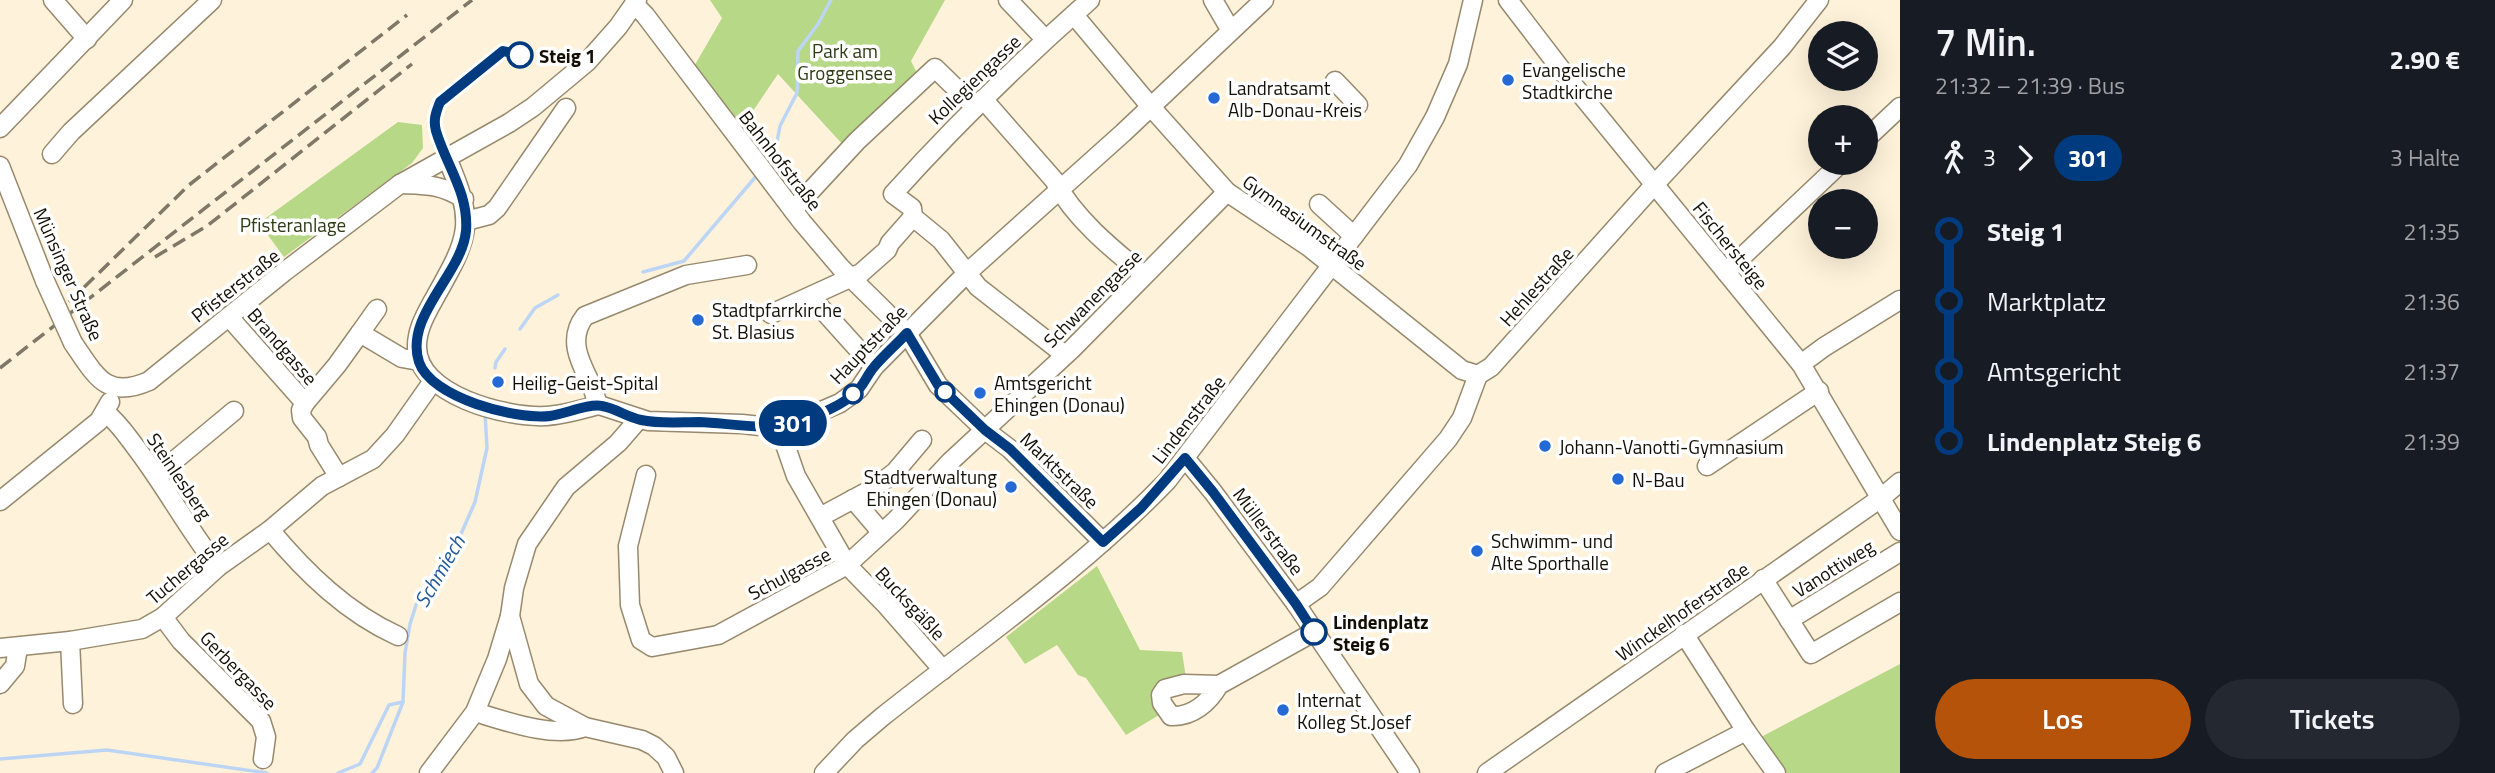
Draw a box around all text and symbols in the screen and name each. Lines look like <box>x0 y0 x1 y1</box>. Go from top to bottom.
text: 7 Min. <box>1935 13 2036 71</box>
map controls <box>1808 21 1878 259</box>
button: layers <box>1808 21 1878 91</box>
street label: Kollegiengasse <box>921 27 1027 131</box>
park label: Park am Groggensee <box>797 36 893 87</box>
text: 2.90 € <box>2389 40 2460 79</box>
place label: Steig 1 <box>539 41 596 70</box>
marker: Steig 1 <box>507 42 533 68</box>
place label: Evangelische Stadtkirche <box>1522 55 1626 106</box>
text: 21:32 – 21:39 · Bus <box>1935 68 2125 103</box>
marker: Evangelische Stadtkirche <box>1500 72 1516 88</box>
place label: Landratsamt Alb-Donau-Kreis <box>1228 73 1362 124</box>
marker: Landratsamt Alb-Donau-Kreis <box>1206 90 1222 106</box>
street label: Bahnhofstraße <box>733 104 829 216</box>
button: + <box>1808 105 1878 175</box>
icon: walk <box>1935 139 1973 177</box>
icon: forward <box>2006 139 2044 177</box>
text: 3 <box>1983 140 1996 175</box>
text: 301 <box>2068 140 2108 176</box>
text: 3 Halte <box>2390 140 2460 175</box>
street label: Gymnasiumstraße <box>1237 167 1373 277</box>
button: − <box>1808 189 1878 259</box>
street label: Fischersteige <box>1686 195 1776 295</box>
street label: Münsinger Straße <box>27 203 111 345</box>
park label: Pfisteranlage <box>240 210 346 239</box>
text: Steig 1 <box>1987 212 2065 251</box>
text: 21:35 <box>2403 214 2460 249</box>
street label: Hehlestraße <box>1492 240 1580 332</box>
street label: Pfisterstraße <box>185 241 285 329</box>
street label: Schwanengasse <box>1036 242 1148 354</box>
text: Marktplatz <box>1987 282 2106 321</box>
text: 21:36 <box>2403 284 2460 319</box>
place label: Stadtpfarrkirche St. Blasius <box>712 295 842 346</box>
street label: Hauptstraße <box>822 298 914 390</box>
street label: Brandgasse <box>241 301 325 391</box>
marker: Stadtpfarrkirche St. Blasius <box>690 312 706 328</box>
text: Amtsgericht <box>1987 352 2121 391</box>
text: 21:37 <box>2403 354 2460 389</box>
place label: Heilig-Geist-Spital <box>512 368 658 397</box>
place label: Amtsgericht Ehingen (Donau) <box>994 368 1125 419</box>
street label: Lindenstraße <box>1144 369 1232 469</box>
marker: Heilig-Geist-Spital <box>490 374 506 390</box>
unlabelled marker <box>935 382 955 402</box>
unlabelled marker <box>843 384 863 404</box>
marker: Amtsgericht Ehingen (Donau) <box>972 385 988 401</box>
line badge: 301 <box>753 400 833 446</box>
text: 301 <box>773 405 813 441</box>
text: Lindenplatz Steig 6 <box>1987 422 2201 461</box>
text: 21:39 <box>2403 424 2460 459</box>
street label: Marktstraße <box>1014 425 1106 515</box>
street label: Steinlesberg <box>140 427 220 525</box>
place label: Johann-Vanotti-Gymnasium <box>1559 432 1784 461</box>
marker: Johann-Vanotti-Gymnasium <box>1537 438 1553 454</box>
place label: Stadtverwaltung Ehingen (Donau) <box>864 462 997 513</box>
place label: N-Bau <box>1632 465 1684 494</box>
marker: N-Bau <box>1610 471 1626 487</box>
marker: Stadtverwaltung Ehingen (Donau) <box>1003 479 1019 495</box>
street label: Müllerstraße <box>1226 481 1312 581</box>
street label: Tuchergasse <box>140 525 234 611</box>
place label: Schwimm- und Alte Sporthalle <box>1491 526 1613 577</box>
water label: Schmiech <box>405 528 473 613</box>
street label: Vanottiweg <box>1787 531 1880 605</box>
street label: Schulgasse <box>743 539 835 607</box>
marker: Schwimm- und Alte Sporthalle <box>1469 543 1485 559</box>
street label: Winckelhoferstraße <box>1609 554 1755 668</box>
street label: Bucksgäßle <box>869 559 953 647</box>
place label: Lindenplatz Steig 6 <box>1333 607 1429 658</box>
marker: Lindenplatz Steig 6 <box>1301 619 1327 645</box>
street label: Gerbergasse <box>194 624 284 716</box>
button: Los <box>1935 679 2191 759</box>
button: Tickets <box>2205 679 2460 759</box>
place label: Internat Kolleg St.Josef <box>1297 685 1412 736</box>
marker: Internat Kolleg St.Josef <box>1275 702 1291 718</box>

